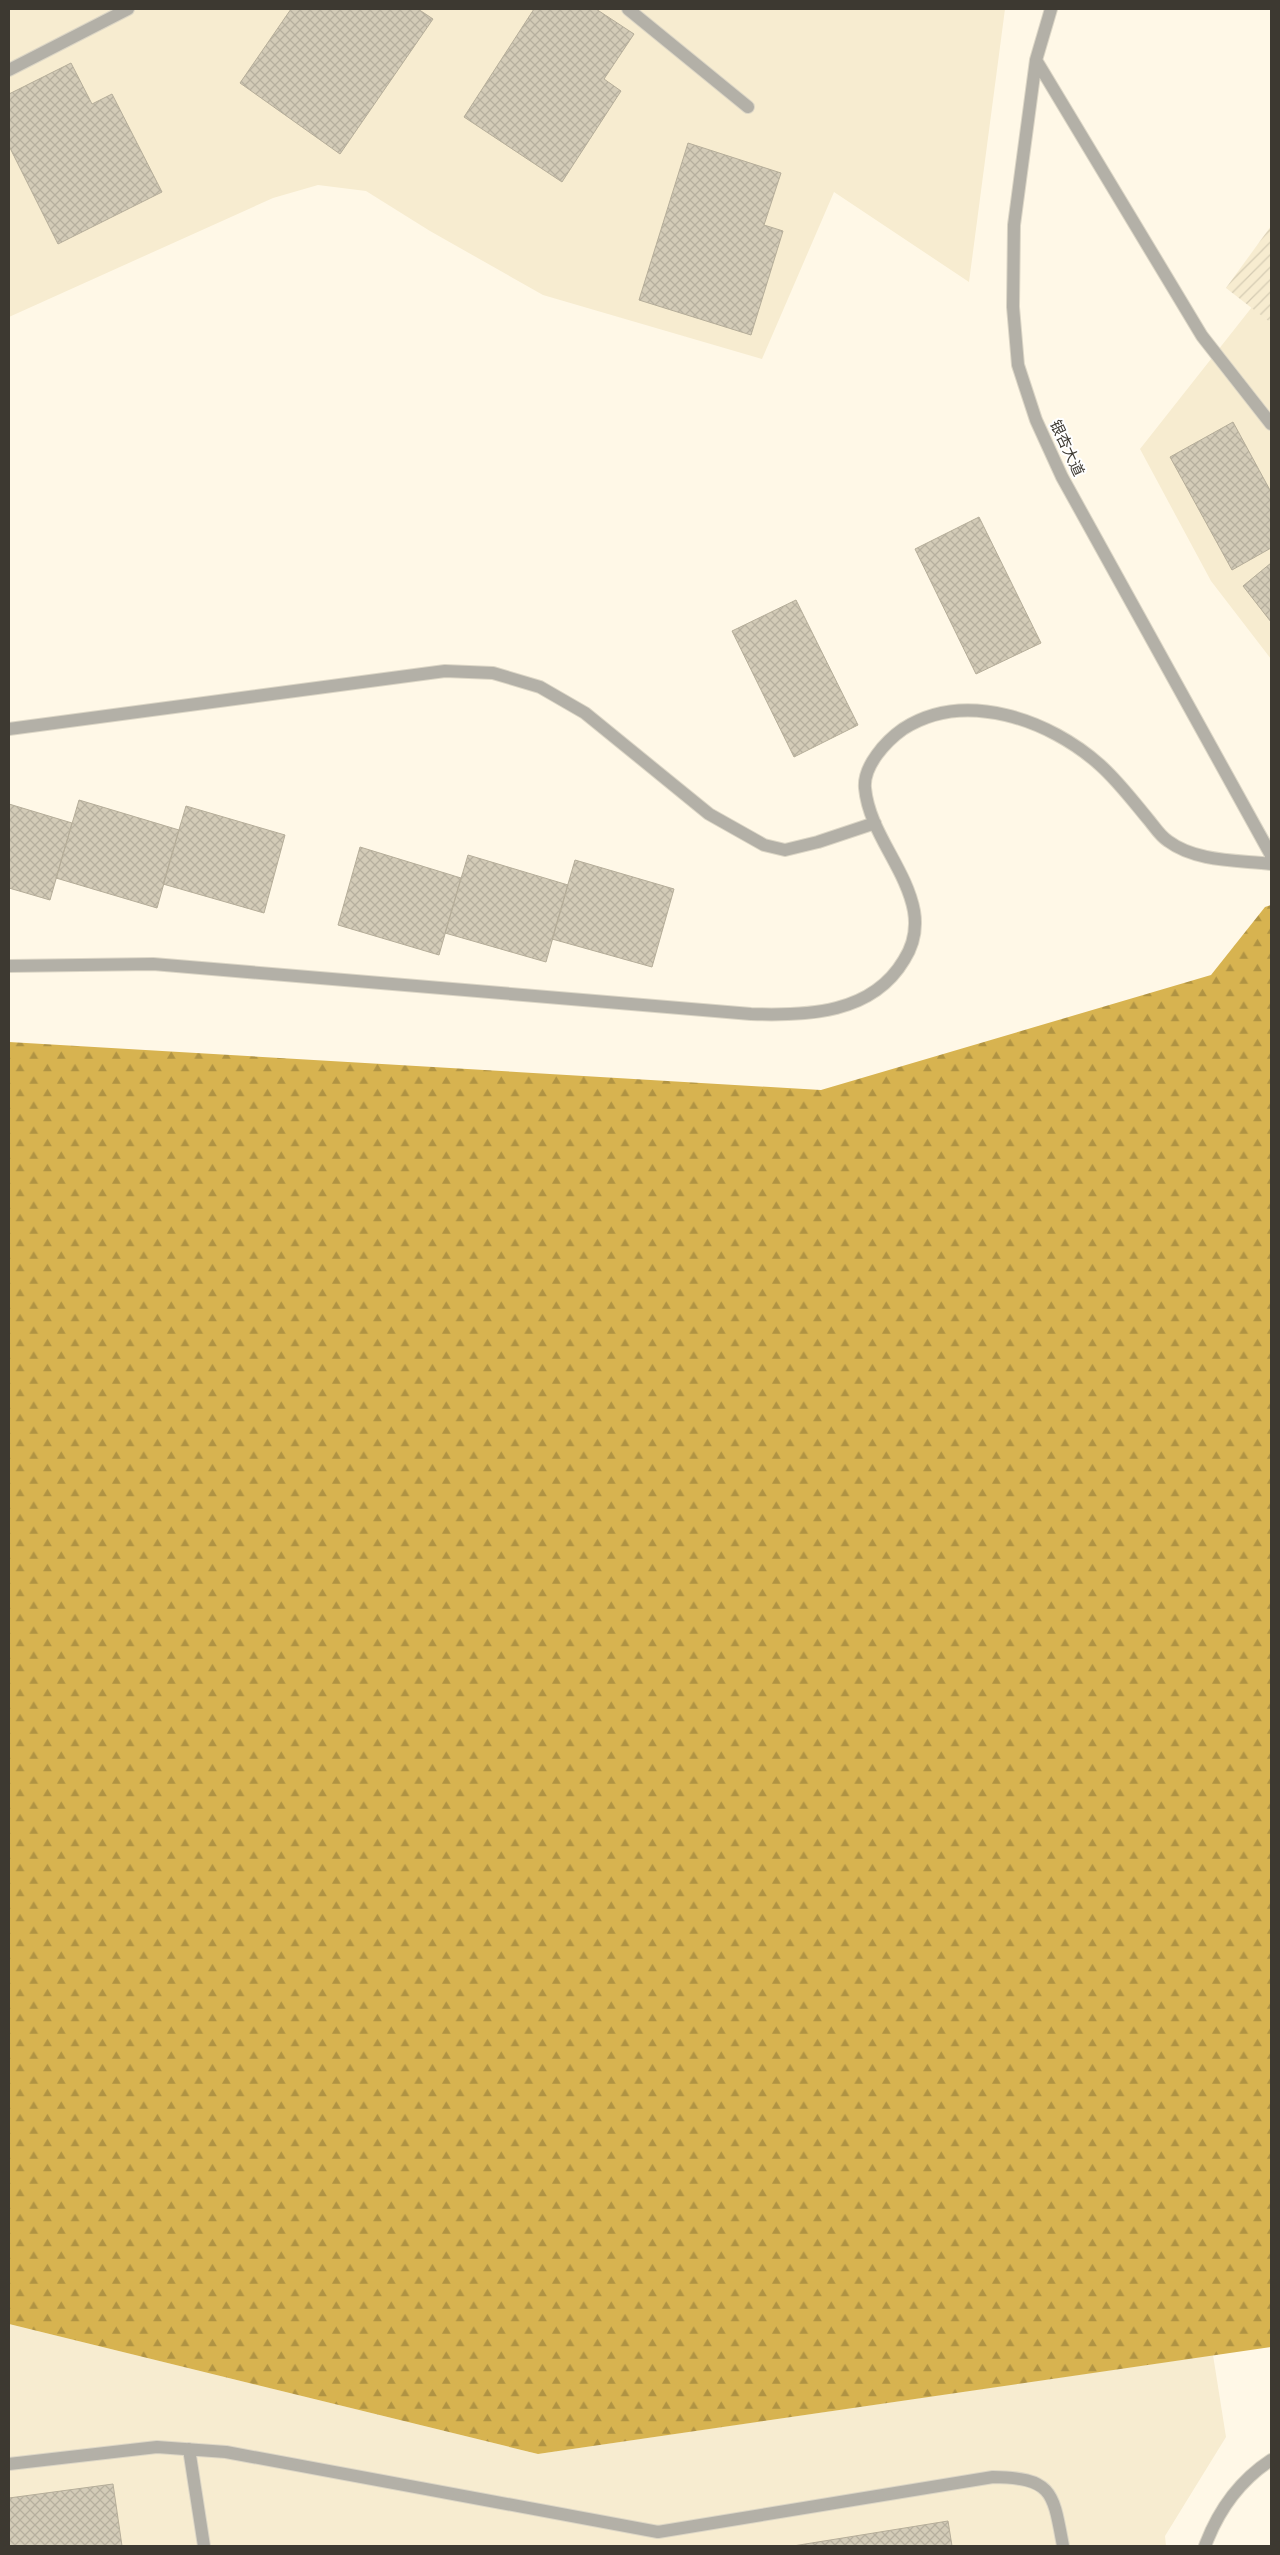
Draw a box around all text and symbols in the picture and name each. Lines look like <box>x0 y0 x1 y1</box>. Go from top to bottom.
street label: 银杏大道 <box>1047 417 1088 479</box>

